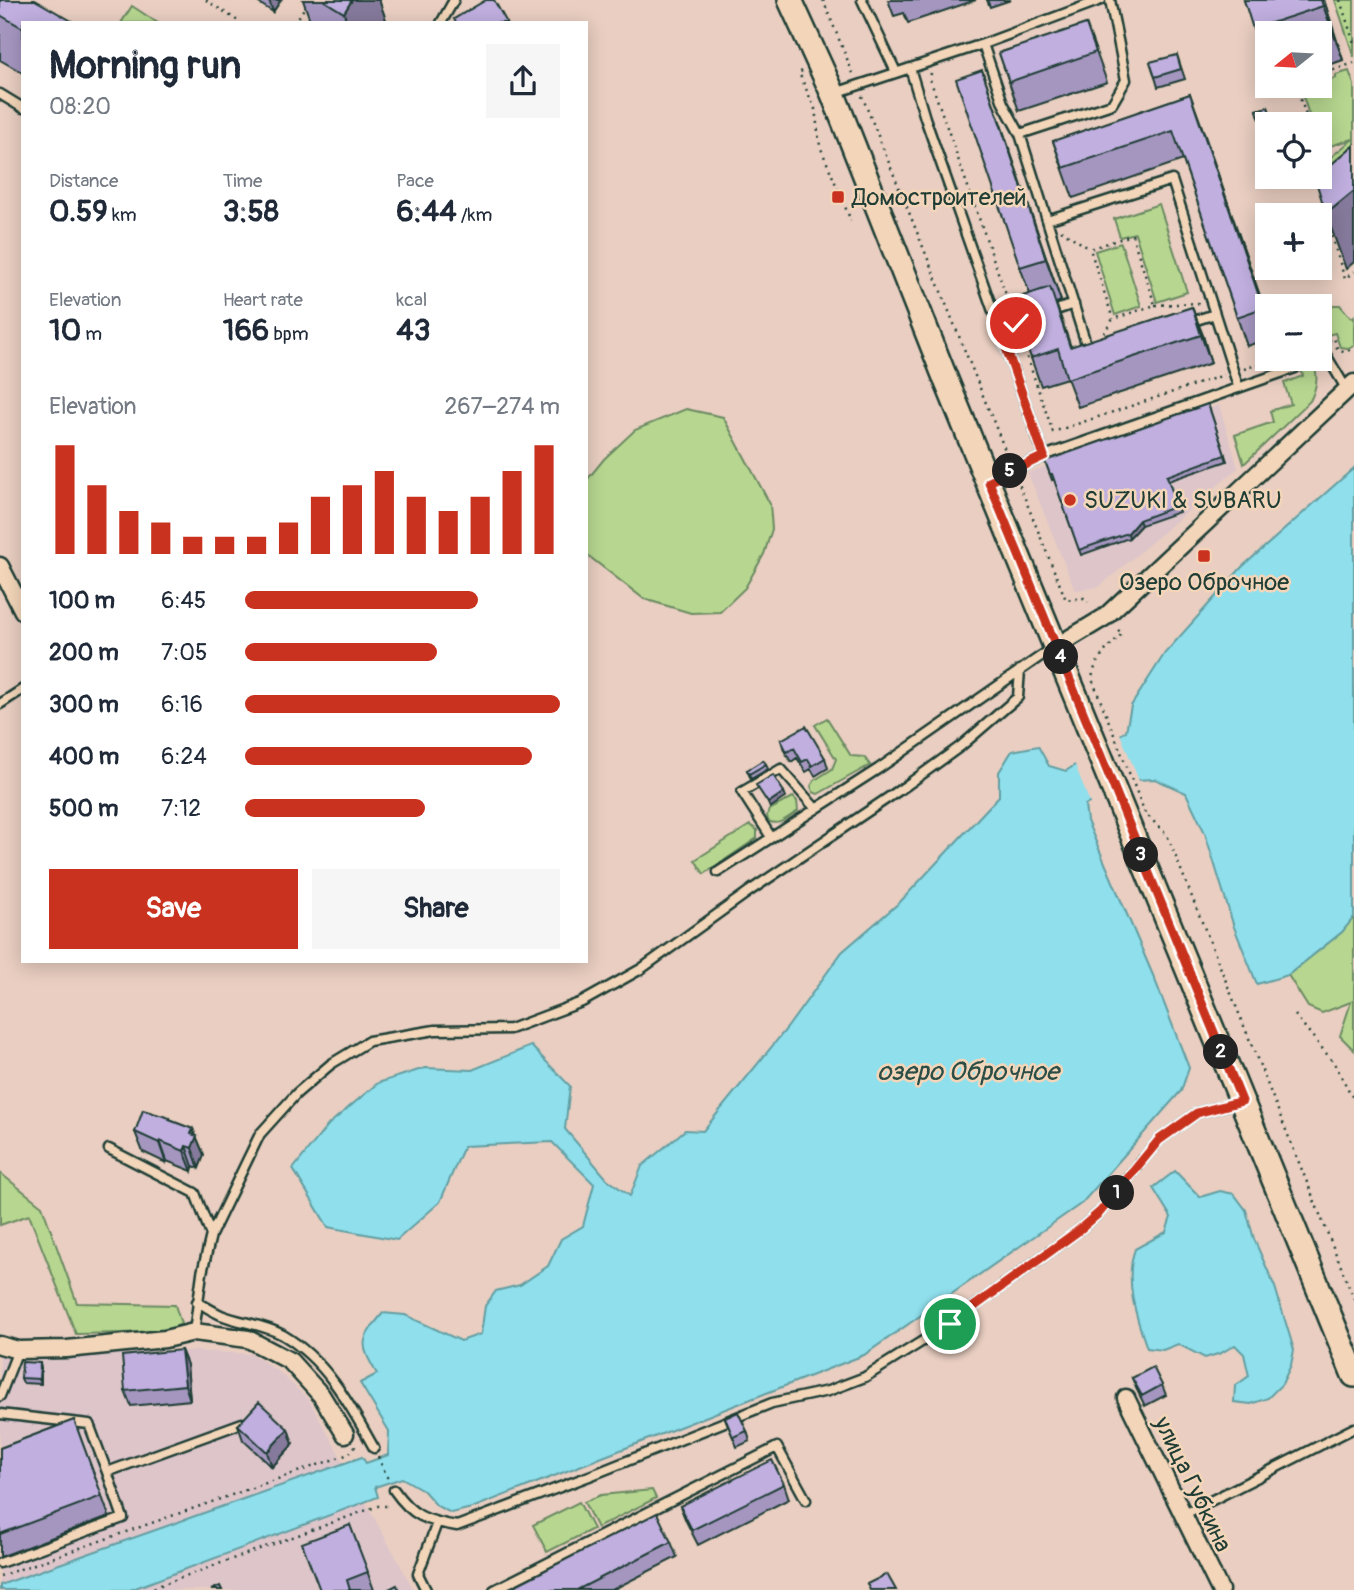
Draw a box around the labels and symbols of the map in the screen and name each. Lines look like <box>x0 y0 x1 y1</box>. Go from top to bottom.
north arrow <box>1255 21 1332 98</box>
place label: Домостроителей <box>851 183 1026 212</box>
marker: Домостроителей <box>830 189 846 205</box>
pin <box>986 293 1046 353</box>
pin: 5 <box>992 454 1028 489</box>
place label: SUZUKI & SUBARU <box>1084 486 1282 515</box>
marker: SUZUKI & SUBARU <box>1062 492 1078 508</box>
marker: Озеро Оброчное <box>1196 548 1212 564</box>
place label: Озеро Оброчное <box>1119 568 1289 597</box>
pin: 4 <box>1044 640 1078 674</box>
pin: 3 <box>1124 838 1158 872</box>
pin: 2 <box>1204 1034 1238 1070</box>
water label: озеро Оброчное <box>877 1056 1061 1088</box>
pin: 1 <box>1100 1176 1134 1210</box>
pin <box>920 1294 980 1354</box>
street label: улица Губкина <box>1147 1411 1238 1557</box>

